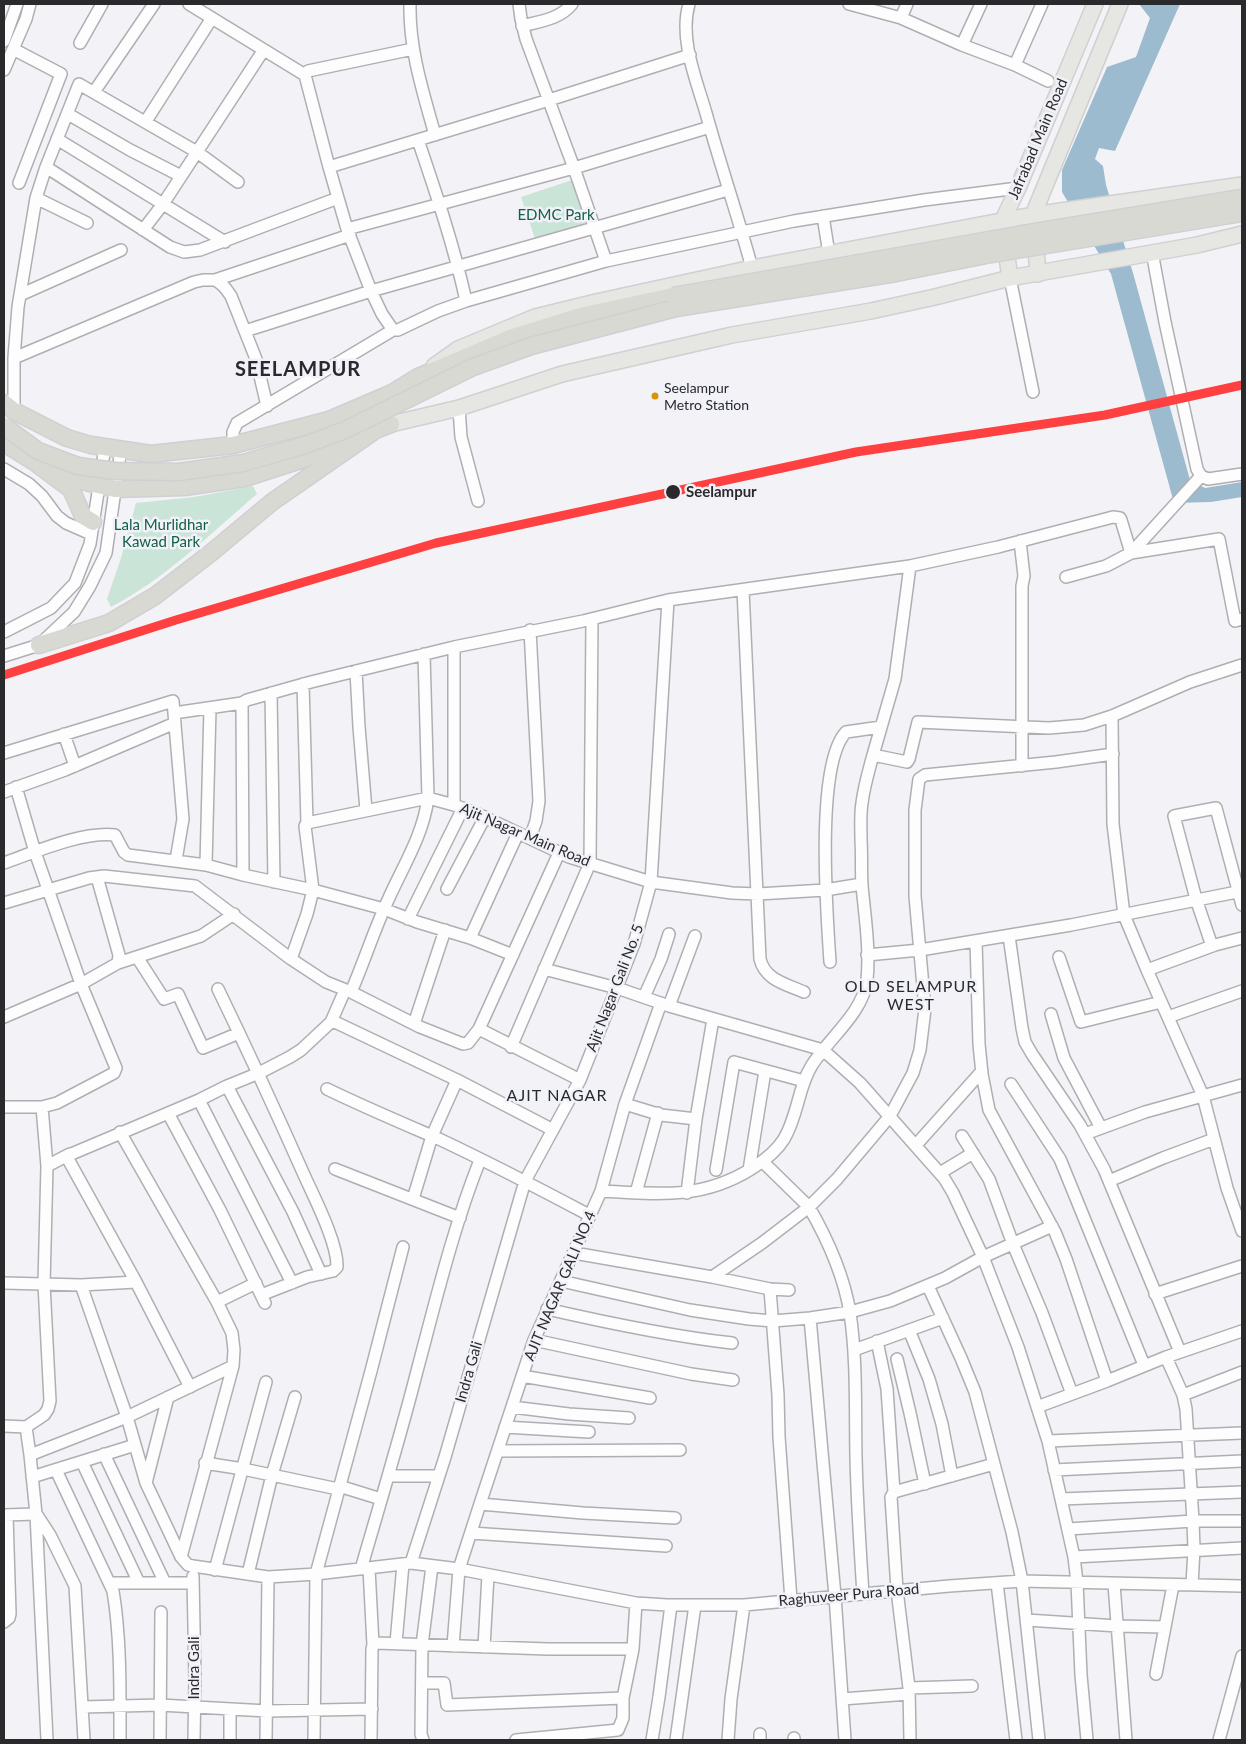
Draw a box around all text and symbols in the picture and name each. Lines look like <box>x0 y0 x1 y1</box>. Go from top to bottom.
street label: Jafrabad Main Road <box>1004 76 1072 202</box>
park label: EDMC Park <box>517 206 595 224</box>
district label: SEELAMPUR <box>234 358 362 382</box>
place label: Seelampur Metro Station <box>664 380 749 412</box>
marker: Seelampur Metro Station <box>650 391 660 401</box>
marker: Seelampur <box>664 483 682 501</box>
place label: Seelampur <box>686 483 757 501</box>
park label: Lala Murlidhar Kawad Park <box>114 516 208 551</box>
street label: Ajit Nagar Main Road <box>457 799 593 871</box>
street label: Ajit Nagar Gali No. 5 <box>582 922 648 1054</box>
district label: OLD SELAMPUR WEST <box>843 977 979 1015</box>
district label: AJIT NAGAR <box>505 1086 609 1106</box>
street label: AJIT NAGAR GALI NO.4 <box>520 1208 600 1364</box>
street label: Indra Gali <box>452 1339 486 1405</box>
street label: Raghuveer Pura Road <box>778 1580 920 1610</box>
street label: Indra Gali <box>185 1637 203 1699</box>

